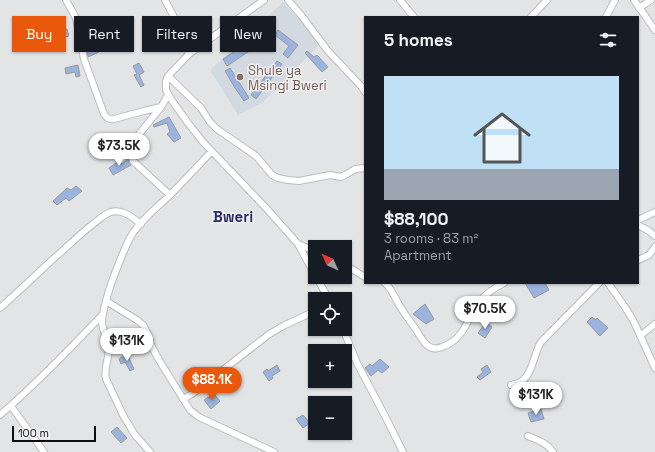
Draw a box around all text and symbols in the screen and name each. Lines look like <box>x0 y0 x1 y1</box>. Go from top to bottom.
chip: Buy <box>12 16 66 52</box>
chip: Rent <box>74 16 134 52</box>
chip: Filters <box>142 16 212 52</box>
chip: New <box>220 16 276 52</box>
text: 5 homes <box>384 29 453 51</box>
icon: filters <box>597 29 619 51</box>
place label: Shule ya Msingi Bweri <box>248 62 327 94</box>
marker: Shule ya Msingi Bweri <box>235 72 245 82</box>
icon: home <box>466 102 538 174</box>
pin: $73.5K <box>86 133 152 167</box>
text: $73.5K <box>98 137 140 154</box>
district label: Bweri <box>213 207 253 226</box>
text: $88,100 <box>384 208 449 230</box>
text: 3 rooms · 83 m² <box>384 230 478 247</box>
north arrow <box>308 240 352 284</box>
map controls <box>308 240 352 440</box>
text: Apartment <box>384 247 452 264</box>
button: locate <box>308 292 352 336</box>
pin: $70.5K <box>452 296 518 330</box>
text: $70.5K <box>463 300 507 317</box>
pin: $131K <box>99 328 155 362</box>
text: $131K <box>109 332 145 349</box>
button: + <box>308 344 352 388</box>
pin: $88.1K <box>179 367 245 401</box>
text: $88.1K <box>192 371 232 388</box>
pin: $131K <box>508 382 564 416</box>
text: $131K <box>518 386 554 403</box>
button: − <box>308 396 352 440</box>
scale bar <box>12 424 96 443</box>
text: 100 m <box>18 426 49 440</box>

